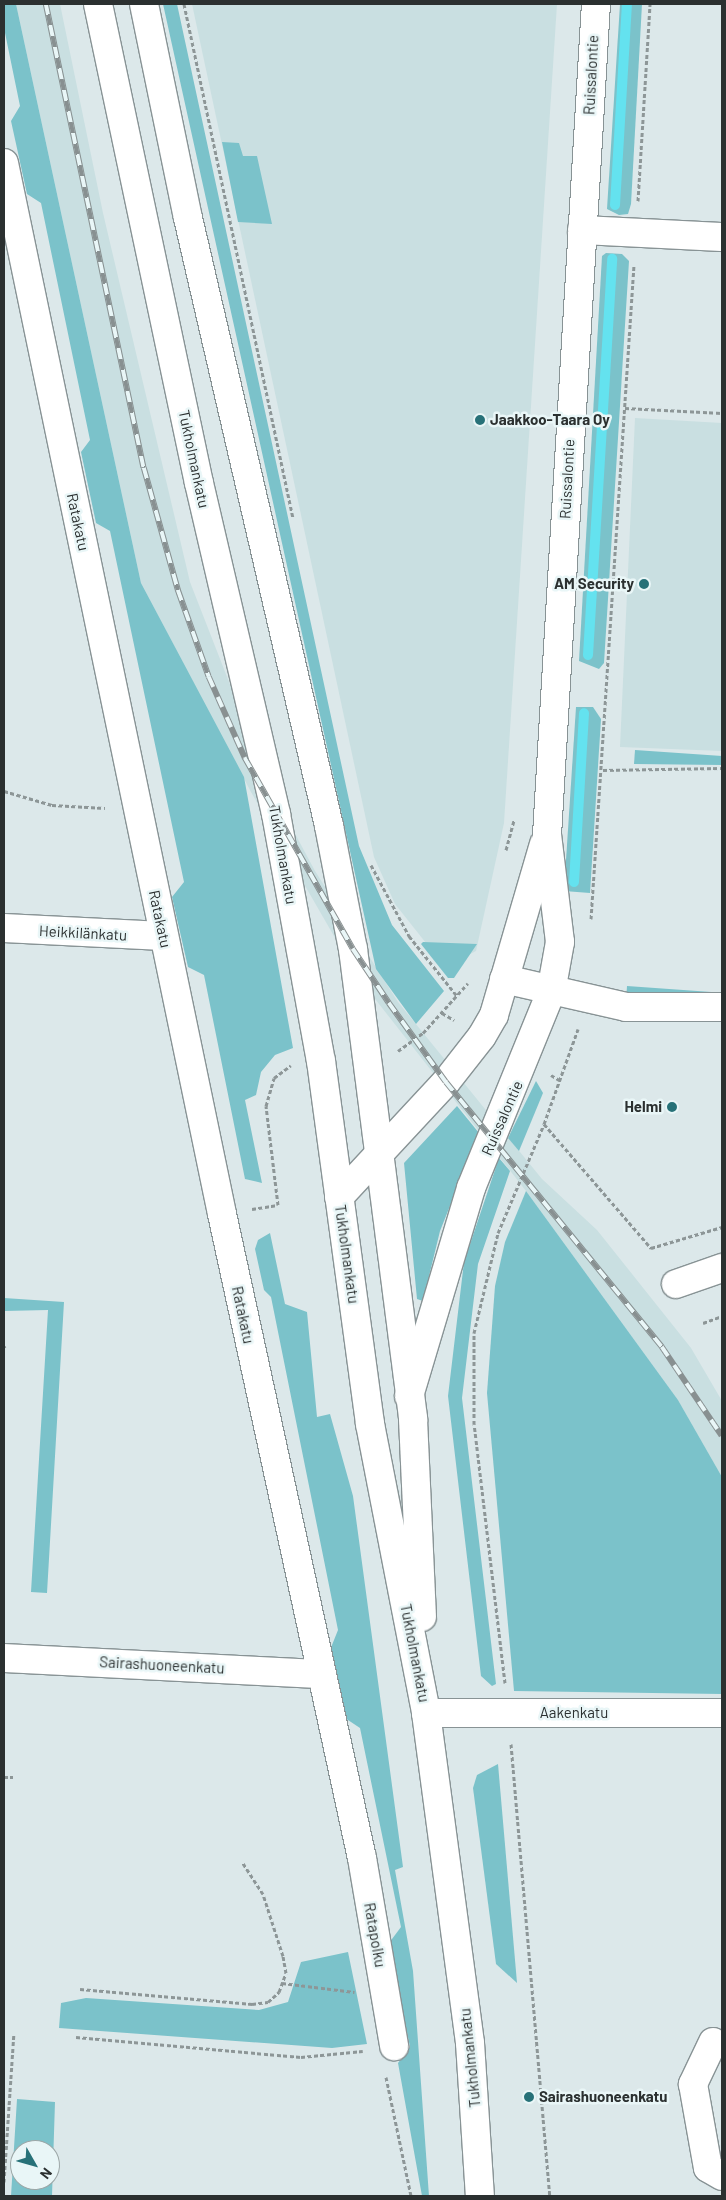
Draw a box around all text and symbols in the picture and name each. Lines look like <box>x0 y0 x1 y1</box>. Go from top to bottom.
street label: Ruissalontie <box>580 35 602 115</box>
street label: Tukholmankatu <box>175 408 213 510</box>
place label: Jaakkoo-Taara Oy <box>490 411 610 429</box>
marker: Jaakkoo-Taara Oy <box>474 414 486 426</box>
street label: Ruissalontie <box>556 439 578 519</box>
street label: Ratakatu <box>63 492 93 552</box>
place label: AM Security <box>554 575 634 593</box>
marker: AM Security <box>638 578 650 590</box>
street label: Tukholmankatu <box>265 804 301 906</box>
street label: Ratakatu <box>145 889 175 949</box>
street label: Heikkilänkatu <box>39 922 127 944</box>
street label: Ruissalontie <box>478 1078 526 1158</box>
place label: Helmi <box>624 1098 662 1116</box>
marker: Helmi <box>666 1101 678 1113</box>
street label: Tukholmankatu <box>331 1203 363 1305</box>
street label: Ratakatu <box>228 1285 258 1345</box>
street label: Tukholmankatu <box>397 1602 433 1704</box>
street label: Sairashuoneenkatu <box>99 1653 225 1677</box>
street label: Aakenkatu <box>540 1704 608 1722</box>
street label: Ratapolku <box>360 1901 390 1969</box>
street label: Tukholmankatu <box>456 2007 484 2109</box>
place label: Sairashuoneenkatu <box>539 2088 667 2106</box>
marker: Sairashuoneenkatu <box>523 2091 535 2103</box>
north arrow <box>10 2140 60 2190</box>
text: N <box>37 2165 56 2183</box>

